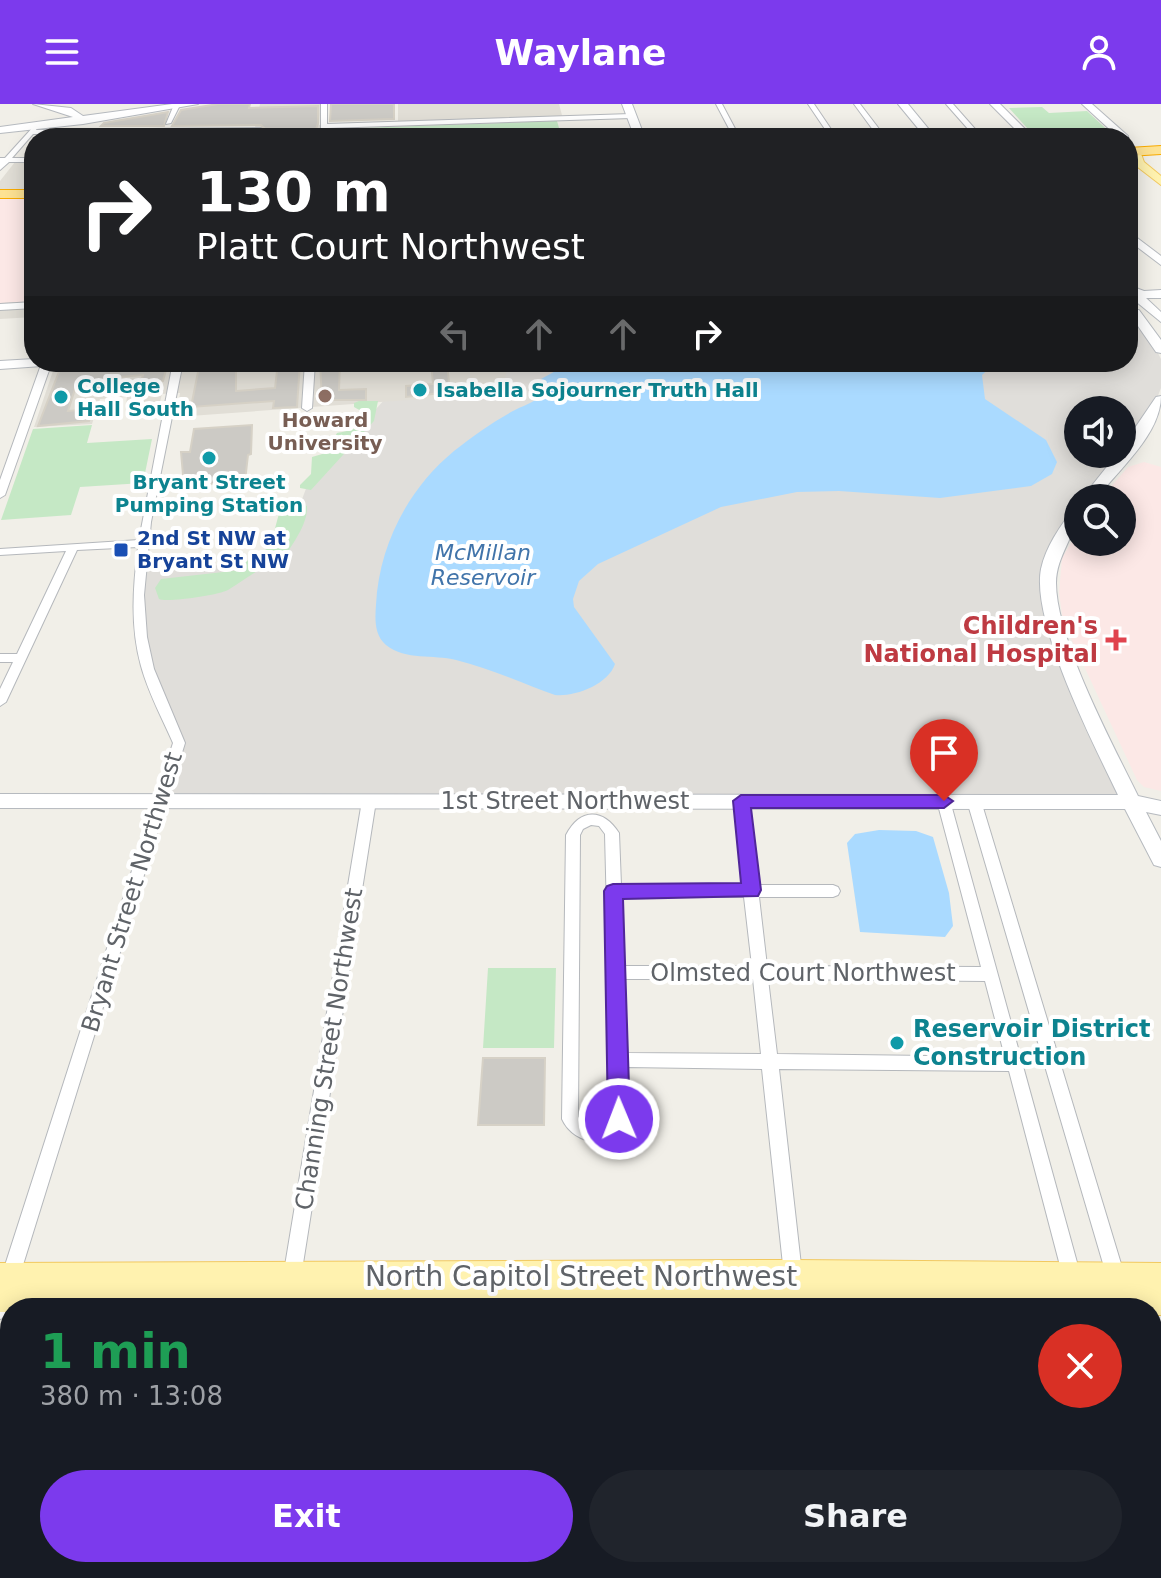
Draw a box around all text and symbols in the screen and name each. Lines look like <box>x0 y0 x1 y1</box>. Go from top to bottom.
icon: menu <box>40 30 84 74</box>
icon: person <box>1077 30 1121 74</box>
text: Waylane <box>495 32 666 73</box>
text: 130 m <box>196 159 391 224</box>
icon: right <box>64 160 168 264</box>
text: Platt Court Northwest <box>196 226 585 267</box>
icon: left <box>433 312 477 356</box>
icon: ahead <box>517 312 561 356</box>
icon: ahead <box>601 312 645 356</box>
icon: right <box>685 312 729 356</box>
place label: College Hall South <box>77 374 194 421</box>
place label: Isabella Sojourner Truth Hall <box>436 378 759 402</box>
marker: Isabella Sojourner Truth Hall <box>411 381 429 399</box>
marker: Howard University <box>316 387 334 405</box>
marker: College Hall South <box>52 388 70 406</box>
map controls <box>1064 396 1136 556</box>
button: sound <box>1064 396 1136 468</box>
place label: Howard University <box>267 408 383 455</box>
marker: Bryant Street Pumping Station <box>200 449 218 467</box>
place label: Bryant Street Pumping Station <box>115 470 303 517</box>
button: search <box>1064 484 1136 556</box>
place label: 2nd St NW at Bryant St NW <box>137 526 289 573</box>
water label: McMillan Reservoir <box>431 540 537 590</box>
marker: 2nd St NW at Bryant St NW <box>112 541 130 559</box>
place label: Children's National Hospital <box>864 612 1098 668</box>
marker: Children's National Hospital <box>1105 629 1127 651</box>
pin <box>910 719 978 801</box>
icon: arrive <box>922 731 966 775</box>
street label: Bryant Street Northwest <box>76 749 188 1035</box>
street label: 1st Street Northwest <box>441 787 689 815</box>
street label: Channing Street Northwest <box>290 886 368 1212</box>
street label: Olmsted Court Northwest <box>650 959 956 987</box>
place label: Reservoir District Construction <box>913 1015 1150 1071</box>
marker: Reservoir District Construction <box>888 1034 906 1052</box>
position arrow <box>577 1077 661 1161</box>
street label: North Capitol Street Northwest <box>365 1260 797 1293</box>
text: 1 min <box>40 1323 191 1379</box>
button: close <box>1038 1324 1122 1408</box>
text: 380 m · 13:08 <box>40 1381 223 1411</box>
button: Exit <box>40 1470 573 1562</box>
button: Share <box>589 1470 1122 1562</box>

